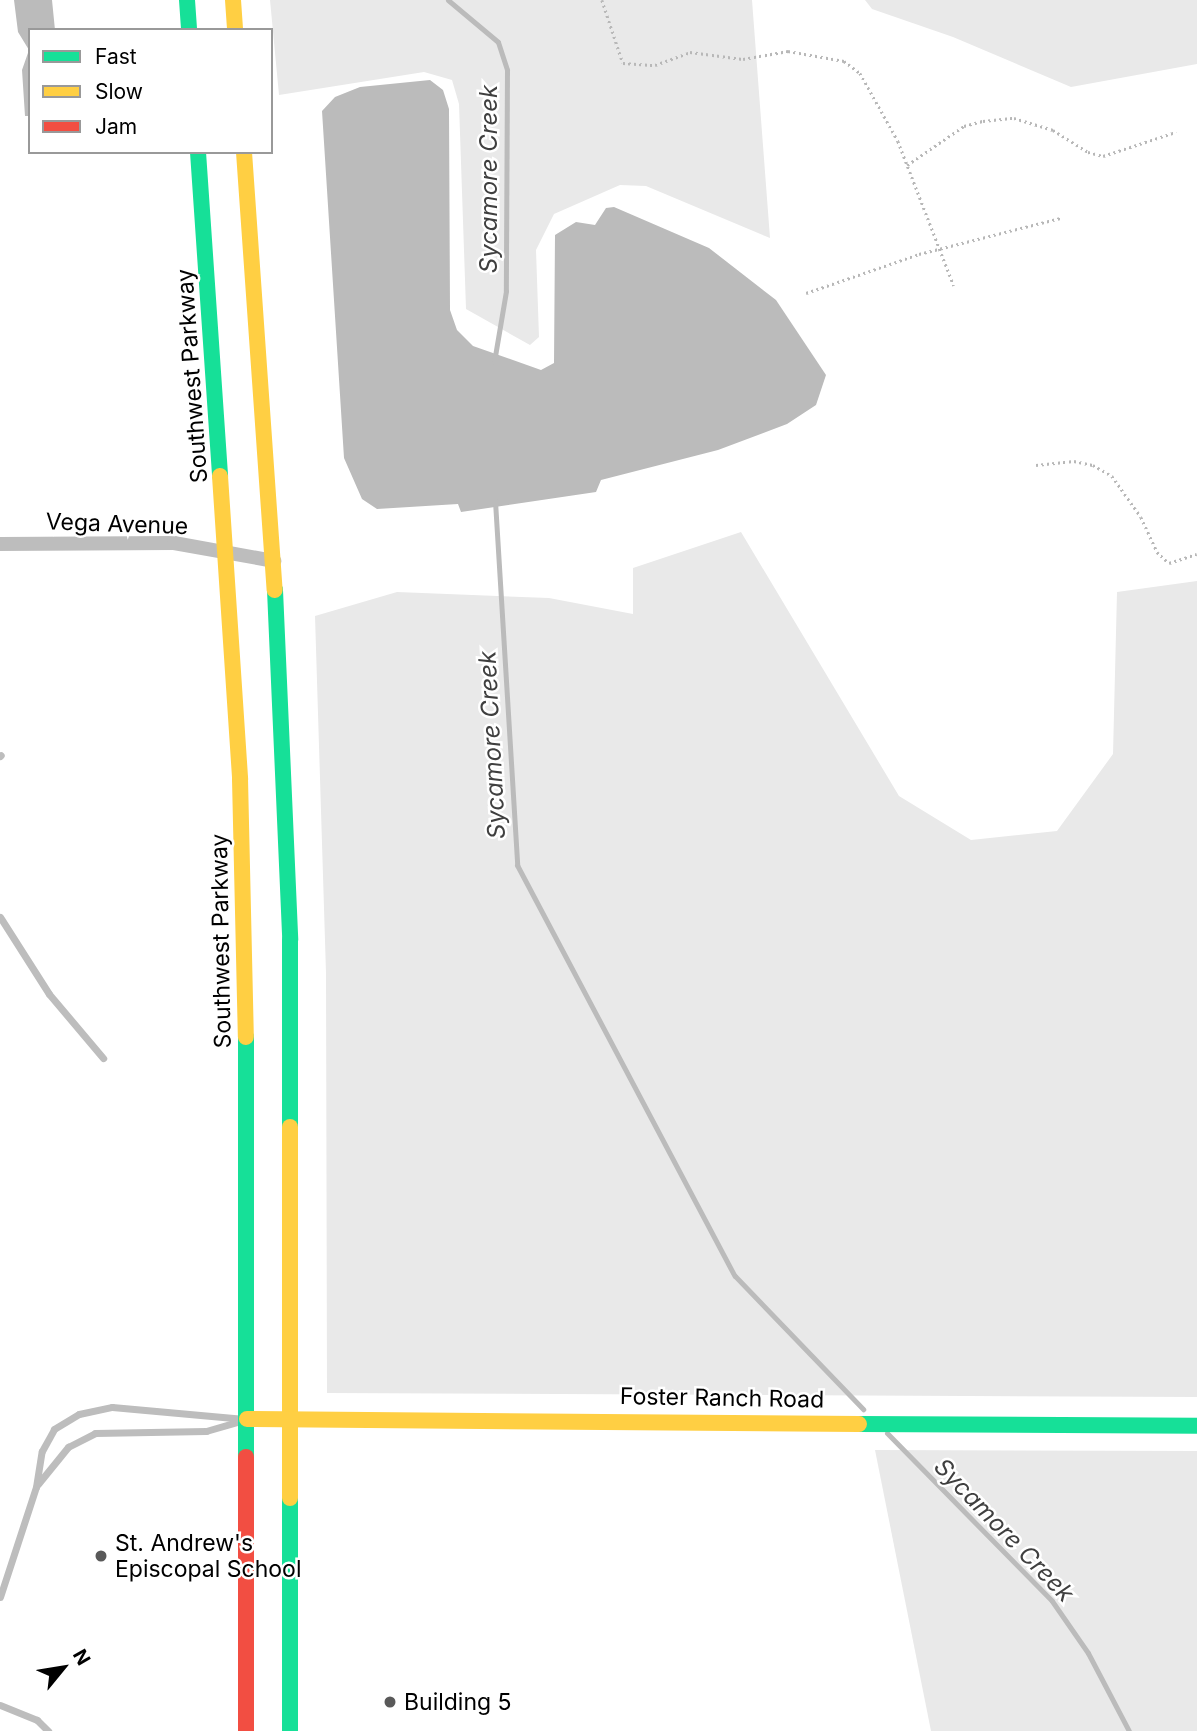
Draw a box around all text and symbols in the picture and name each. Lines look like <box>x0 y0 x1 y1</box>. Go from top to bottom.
legend <box>28 28 273 154</box>
text: Fast <box>95 44 137 69</box>
text: Slow <box>95 79 143 104</box>
water label: Sycamore Creek <box>475 85 503 273</box>
text: Jam <box>95 114 137 139</box>
street label: Southwest Parkway <box>171 268 213 484</box>
street label: Vega Avenue <box>45 508 189 540</box>
water label: Sycamore Creek <box>473 650 511 840</box>
street label: Southwest Parkway <box>205 833 237 1049</box>
street label: Foster Ranch Road <box>620 1382 824 1414</box>
water label: Sycamore Creek <box>928 1452 1080 1608</box>
place label: St. Andrew's Episcopal School <box>115 1529 301 1583</box>
marker: St. Andrew's Episcopal School <box>93 1548 109 1564</box>
north arrow <box>28 1633 98 1703</box>
text: N <box>68 1645 95 1669</box>
place label: Building 5 <box>404 1688 512 1716</box>
marker: Building 5 <box>382 1694 398 1710</box>

